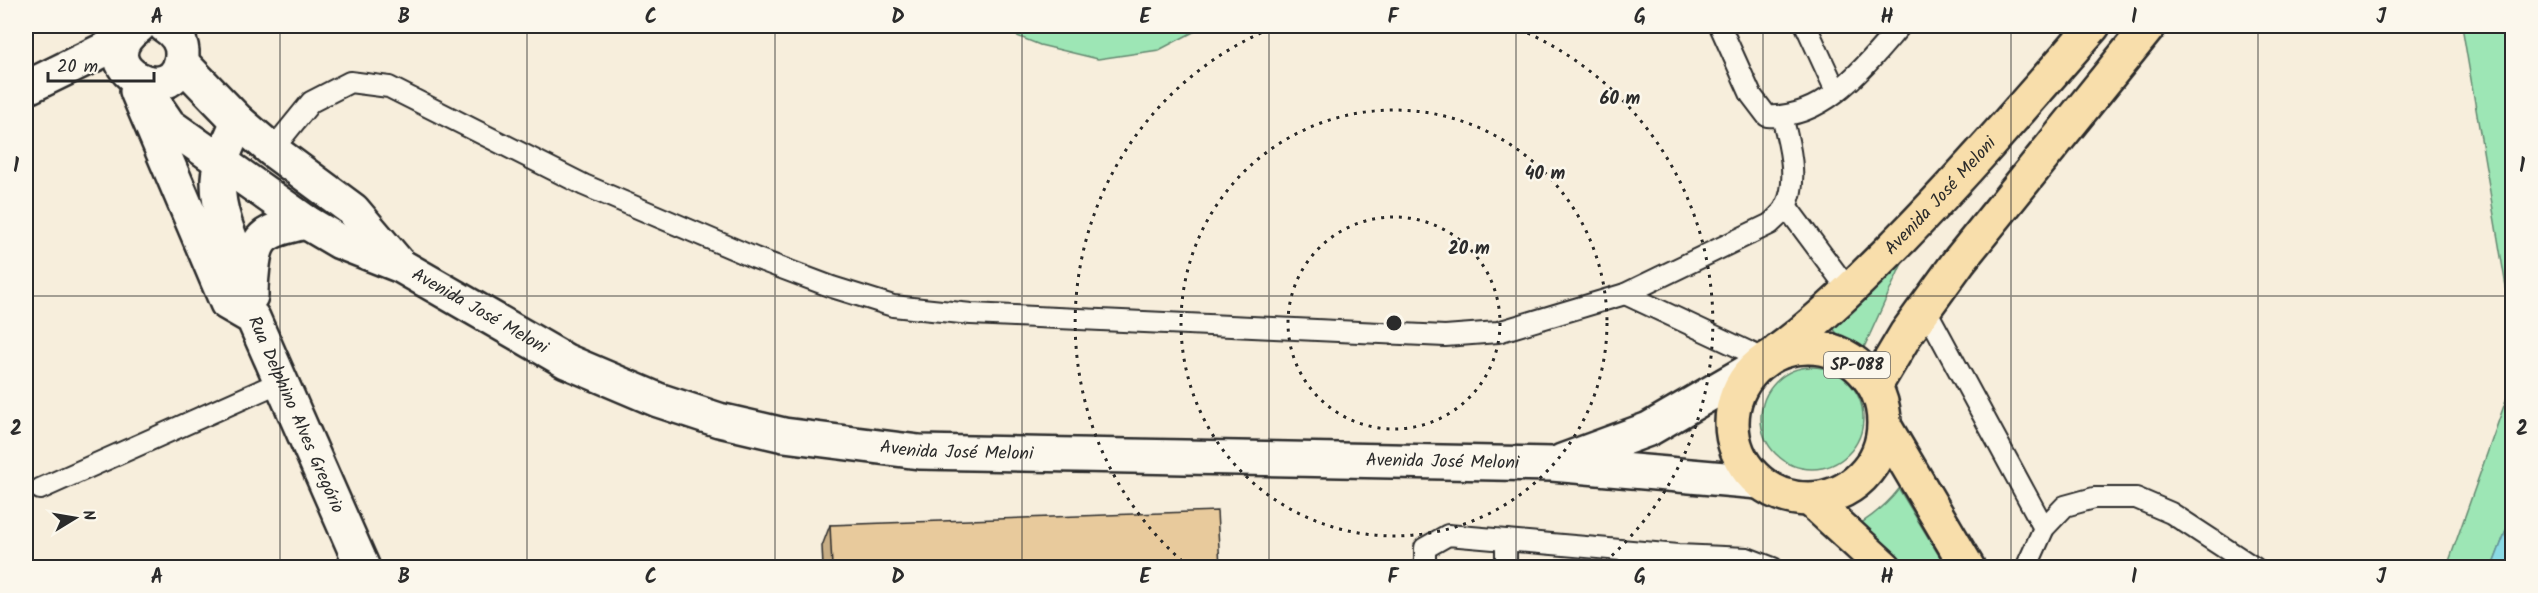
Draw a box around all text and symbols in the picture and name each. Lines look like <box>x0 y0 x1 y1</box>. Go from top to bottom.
text: A <box>151 2 163 34</box>
text: B <box>398 2 410 34</box>
text: C <box>645 2 657 34</box>
text: D <box>891 2 905 34</box>
text: E <box>1139 2 1151 34</box>
text: F <box>1388 2 1400 34</box>
text: G <box>1634 2 1646 34</box>
text: H <box>1880 2 1894 34</box>
text: I <box>2131 2 2137 34</box>
text: J <box>2376 2 2387 34</box>
scale bar <box>48 45 154 83</box>
text: 20 m <box>57 53 98 82</box>
text: 60 m <box>1600 85 1641 114</box>
street label: Avenida José Meloni <box>1878 130 2004 262</box>
text: 1 <box>13 151 19 183</box>
text: 1 <box>2519 151 2525 183</box>
text: 40 m <box>1525 160 1566 189</box>
text: 20 m <box>1448 235 1490 264</box>
street label: Avenida José Meloni <box>406 261 554 363</box>
street label: Rua Delphino Alves Gregório <box>239 312 352 518</box>
centre of rings <box>1384 313 1404 333</box>
road number: SP-088 <box>1824 352 1890 378</box>
text: 2 <box>10 414 22 446</box>
text: 2 <box>2516 414 2528 446</box>
street label: Avenida José Meloni <box>878 433 1034 469</box>
street label: Avenida José Meloni <box>1366 446 1520 478</box>
north arrow <box>45 488 105 548</box>
text: N <box>75 508 101 523</box>
text: A <box>151 562 163 593</box>
text: B <box>398 562 410 593</box>
text: C <box>645 562 657 593</box>
text: D <box>891 562 905 593</box>
text: E <box>1139 562 1151 593</box>
text: F <box>1388 562 1400 593</box>
text: G <box>1634 562 1646 593</box>
text: H <box>1880 562 1894 593</box>
text: I <box>2131 562 2137 593</box>
text: J <box>2376 562 2387 593</box>

